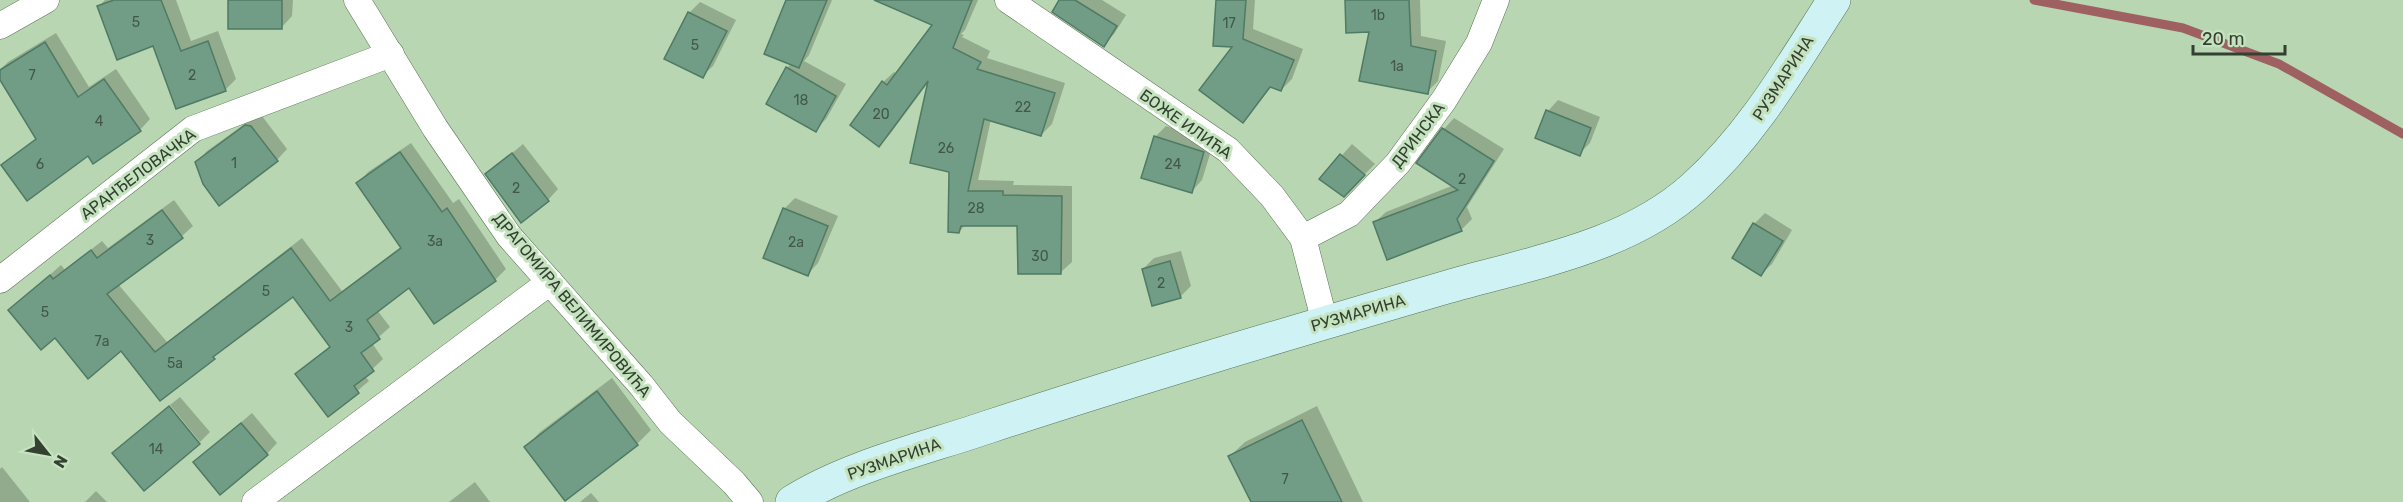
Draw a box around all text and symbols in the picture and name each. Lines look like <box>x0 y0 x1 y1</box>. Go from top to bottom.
house number: 1b <box>1371 7 1385 24</box>
house number: 5 <box>132 14 140 31</box>
house number: 17 <box>1222 15 1236 32</box>
scale bar <box>2193 18 2284 56</box>
text: 20 m <box>2202 28 2244 50</box>
street label: РУЗМАРИНА <box>1749 32 1818 124</box>
house number: 5 <box>691 37 699 54</box>
house number: 1a <box>1390 58 1404 75</box>
house number: 7 <box>28 67 36 84</box>
house number: 2 <box>188 67 196 84</box>
street label: БОЖЕ ИЛИЋА <box>1136 85 1236 163</box>
house number: 18 <box>794 92 809 109</box>
house number: 22 <box>1015 99 1031 116</box>
street label: ДРИНСКА <box>1387 99 1449 171</box>
house number: 20 <box>872 106 890 123</box>
house number: 4 <box>95 113 104 130</box>
street label: АРАНЂЕЛОВАЧКА <box>77 124 200 223</box>
house number: 26 <box>938 140 954 157</box>
house number: 1 <box>231 155 237 172</box>
house number: 6 <box>36 156 44 173</box>
house number: 24 <box>1165 156 1182 173</box>
house number: 2 <box>1458 171 1466 188</box>
house number: 2 <box>512 180 520 197</box>
house number: 28 <box>967 200 985 217</box>
street label: ДРАГОМИРА ВЕЛИМИРОВИЋА <box>489 209 655 401</box>
house number: 3 <box>146 232 154 249</box>
house number: 3a <box>427 233 443 250</box>
house number: 2a <box>788 234 804 251</box>
house number: 30 <box>1031 248 1049 265</box>
house number: 2 <box>1157 275 1165 292</box>
house number: 5 <box>262 283 270 300</box>
street label: РУЗМАРИНА <box>1309 290 1408 336</box>
house number: 5 <box>41 304 49 321</box>
house number: 3 <box>345 319 353 336</box>
house number: 7a <box>95 333 109 350</box>
house number: 5a <box>167 355 183 372</box>
north arrow <box>18 424 78 484</box>
street label: РУЗМАРИНА <box>845 434 943 484</box>
house number: 14 <box>149 441 164 458</box>
text: N <box>49 452 72 471</box>
house number: 7 <box>1281 471 1289 488</box>

